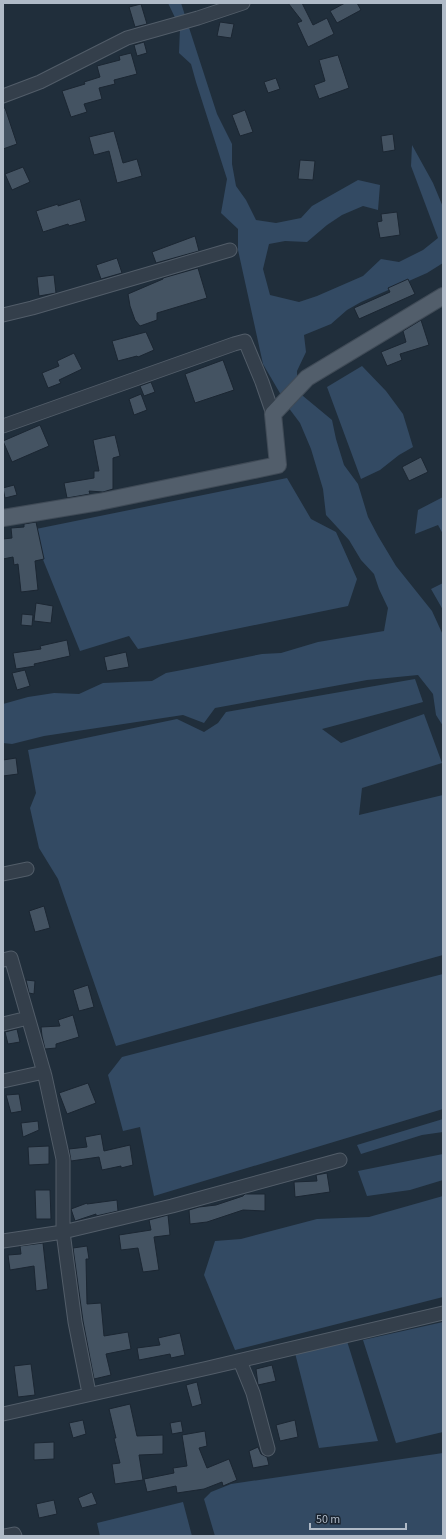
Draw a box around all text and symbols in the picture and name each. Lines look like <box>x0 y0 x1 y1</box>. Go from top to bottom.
scale bar <box>310 1505 406 1531</box>
text: 50 m <box>316 1511 340 1528</box>

